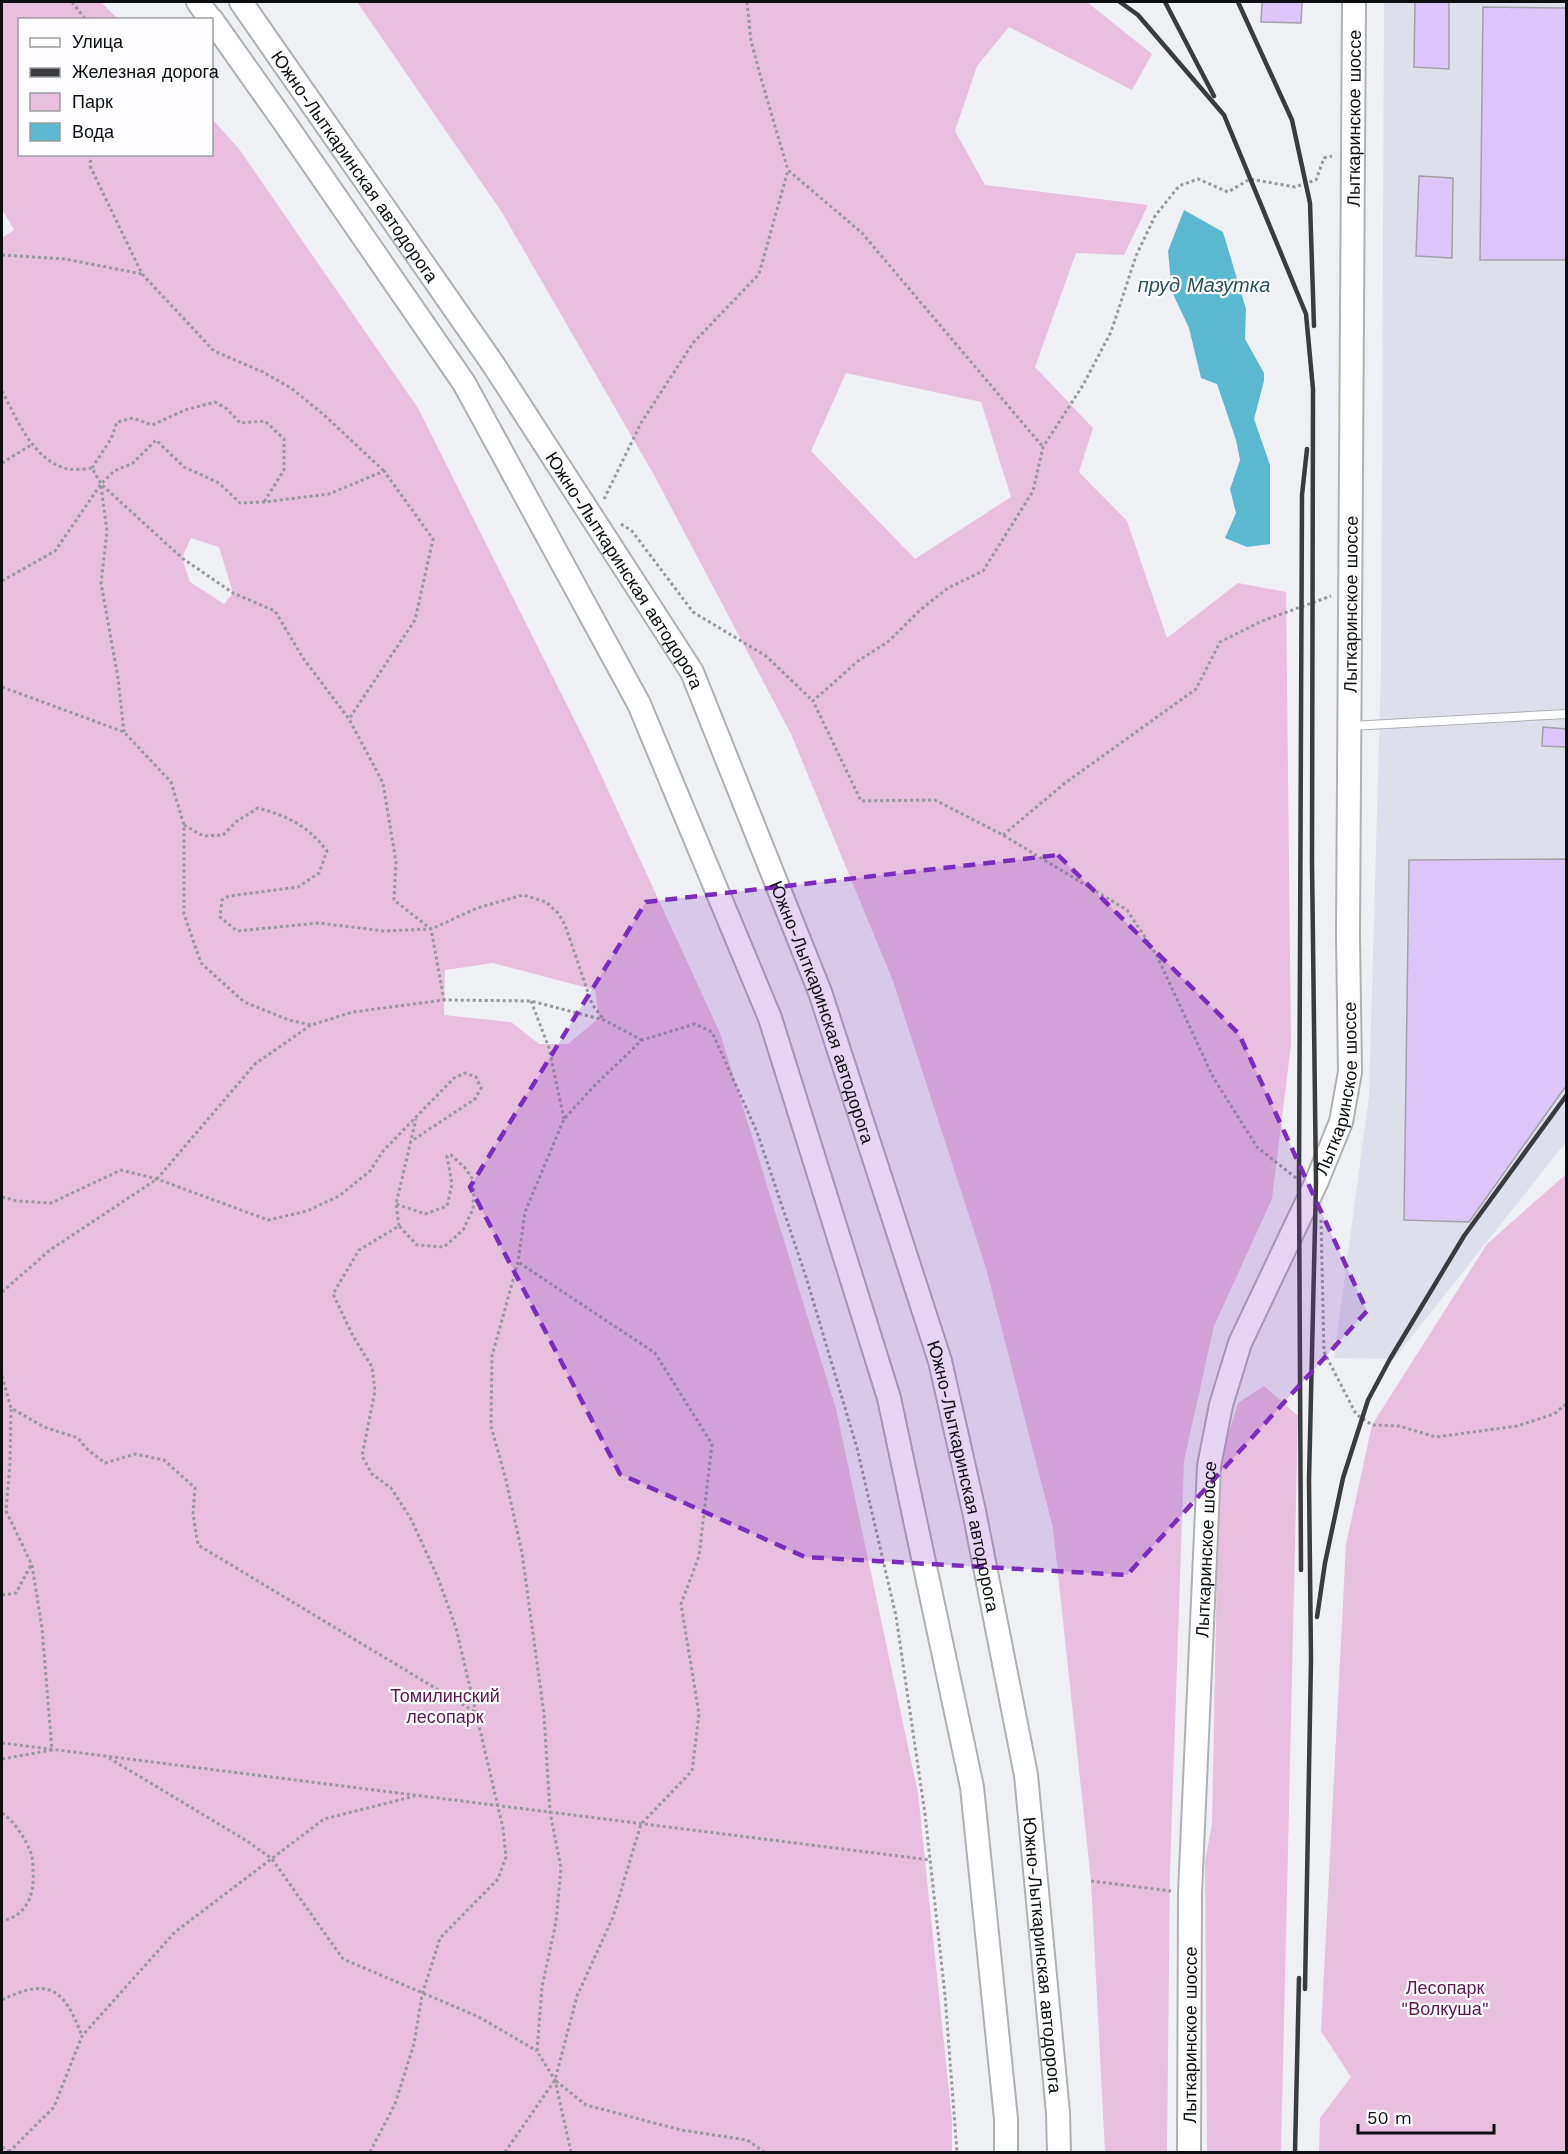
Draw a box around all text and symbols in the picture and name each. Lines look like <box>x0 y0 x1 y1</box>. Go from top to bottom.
legend <box>18 18 213 156</box>
street label: Лыткаринское шоссе <box>1342 30 1364 207</box>
text: Улица <box>72 31 124 52</box>
street label: Южно-Лыткаринская автодорога <box>267 46 444 287</box>
text: Железная дорога <box>72 61 220 82</box>
text: Парк <box>72 91 113 112</box>
text: Вода <box>72 121 115 142</box>
water label: пруд Мазутка <box>1138 273 1270 297</box>
street label: Южно-Лыткаринская автодорога <box>542 447 708 693</box>
street label: Лыткаринское шоссе <box>1339 516 1361 693</box>
street label: Южно-Лыткаринская автодорога <box>766 877 879 1147</box>
street label: Лыткаринское шоссе <box>1310 1002 1361 1178</box>
street label: Южно-Лыткаринская автодорога <box>923 1338 1004 1615</box>
street label: Лыткаринское шоссе <box>1191 1459 1220 1638</box>
park label: Томилинский лесопарк <box>390 1685 500 1727</box>
street label: Южно-Лыткаринская автодорога <box>1019 1816 1067 2095</box>
street label: Лыткаринское шоссе <box>1179 1946 1200 2124</box>
park label: Лесопарк "Волкуша" <box>1401 1977 1489 2019</box>
scale bar <box>1358 2097 1494 2135</box>
text: 50 m <box>1367 2107 1412 2128</box>

